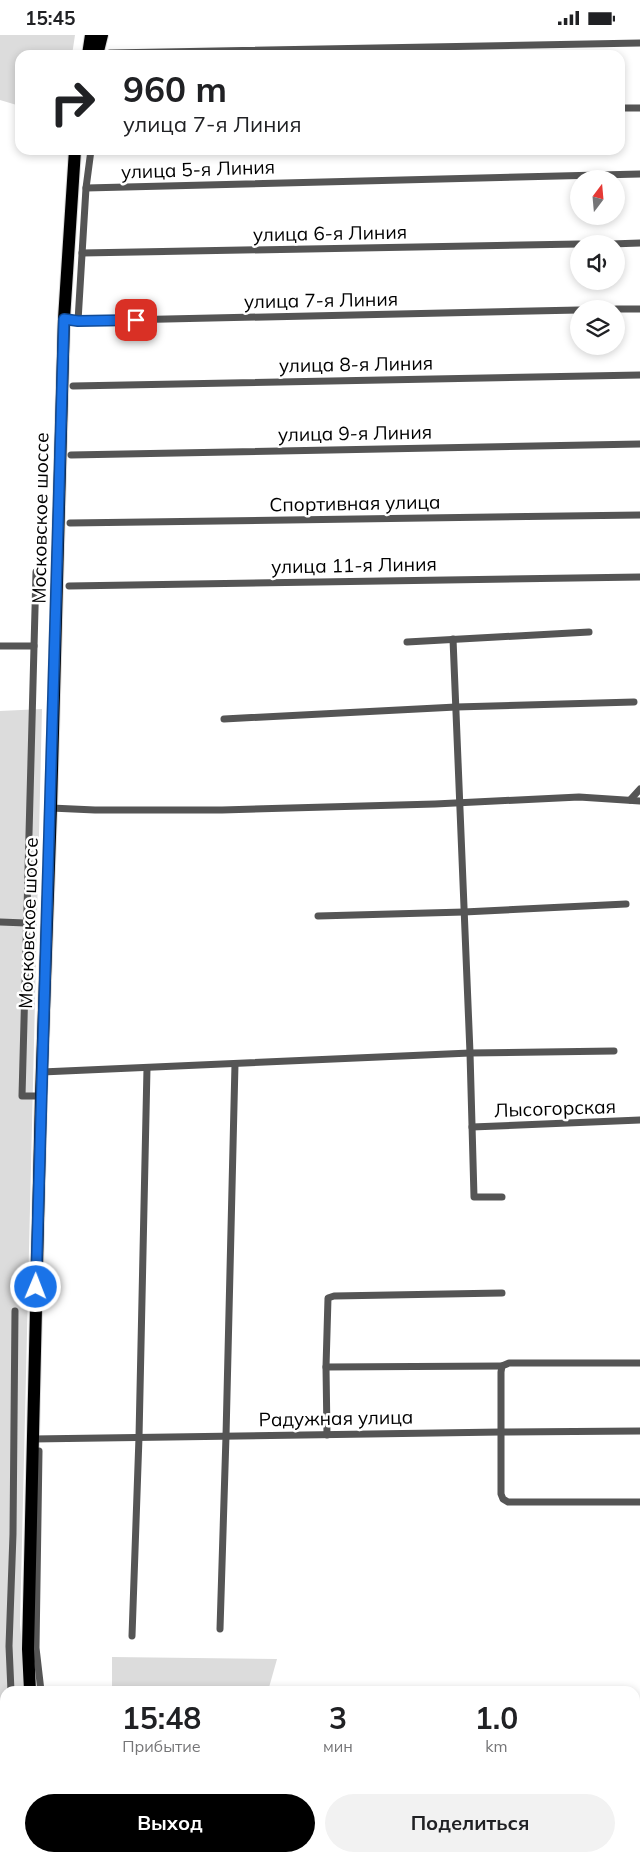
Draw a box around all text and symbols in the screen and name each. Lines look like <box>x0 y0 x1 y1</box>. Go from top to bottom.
text: 15:45 <box>25 6 75 30</box>
text: 960 m <box>123 67 227 111</box>
icon: right <box>40 70 105 135</box>
text: улица 7-я Линия <box>123 110 301 138</box>
street label: улица 5-я Линия <box>121 154 275 184</box>
north arrow <box>570 170 625 225</box>
map controls <box>570 170 625 355</box>
street label: улица 6-я Линия <box>253 220 407 246</box>
button: sound <box>570 235 625 290</box>
street label: улица 7-я Линия <box>244 287 398 313</box>
pin <box>115 299 157 341</box>
button: layers <box>570 300 625 355</box>
icon: arrive <box>122 306 150 334</box>
street label: улица 8-я Линия <box>279 351 433 377</box>
street label: улица 9-я Линия <box>278 420 432 446</box>
street label: Московское шоссе <box>27 432 53 604</box>
street label: Спортивная улица <box>269 490 441 516</box>
street label: улица 11-я Линия <box>271 552 437 578</box>
street label: Московское шоссе <box>13 837 43 1009</box>
street label: Лысогорская <box>494 1094 616 1122</box>
position arrow <box>9 1260 61 1312</box>
street label: Радужная улица <box>258 1405 414 1431</box>
text: 15:48 <box>122 1699 201 1737</box>
text: 3 <box>329 1699 347 1737</box>
text: 1.0 <box>475 1699 518 1737</box>
text: Прибытие <box>122 1736 201 1756</box>
text: мин <box>323 1736 353 1756</box>
text: km <box>485 1736 508 1756</box>
button: Выход <box>25 1794 315 1852</box>
button: Поделиться <box>325 1794 615 1852</box>

